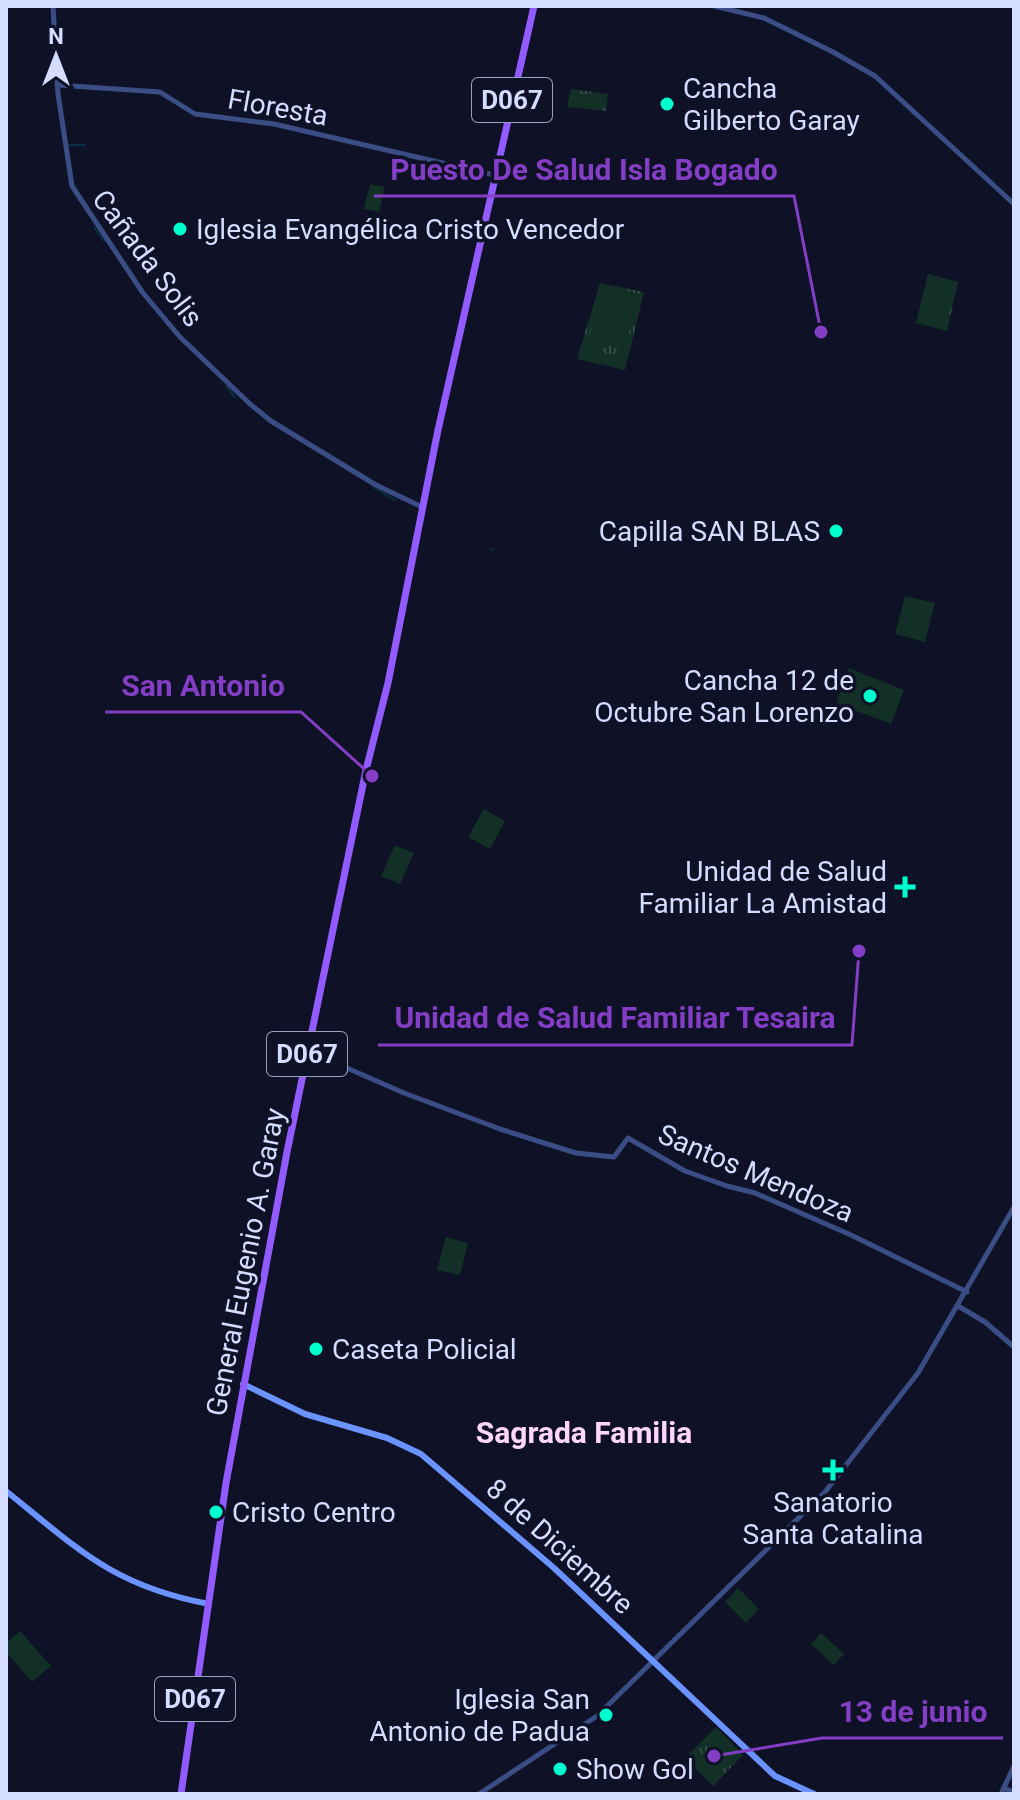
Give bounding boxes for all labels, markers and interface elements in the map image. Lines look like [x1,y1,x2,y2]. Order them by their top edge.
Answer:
north arrow [16,16,96,96]
text: N [48,24,64,49]
place label: Cancha Gilberto Garay [683,72,860,137]
road number: D067 [472,78,552,122]
street label: Floresta [225,82,331,133]
marker: Cancha Gilberto Garay [658,95,676,113]
callout: Puesto De Salud Isla Bogado [374,142,794,196]
text: Puesto De Salud Isla Bogado [390,152,778,187]
street label: Cañada Solis [85,183,210,333]
place label: Iglesia Evangélica Cristo Vencedor [196,213,625,246]
marker: Iglesia Evangélica Cristo Vencedor [171,220,189,238]
place label: Capilla SAN BLAS [599,515,820,548]
marker: Capilla SAN BLAS [827,522,845,540]
callout: San Antonio [105,658,301,712]
place label: Cancha 12 de Octubre San Lorenzo [594,664,854,729]
text: San Antonio [121,668,285,703]
marker: Cancha 12 de Octubre San Lorenzo [861,687,879,705]
place label: Unidad de Salud Familiar La Amistad [639,855,887,920]
marker: Unidad de Salud Familiar La Amistad [894,876,916,898]
callout: Unidad de Salud Familiar Tesaira [378,991,852,1045]
text: Unidad de Salud Familiar Tesaira [395,1000,835,1035]
road number: D067 [267,1032,347,1076]
street label: General Eugenio A. Garay [199,1105,292,1419]
street label: Santos Mendoza [653,1117,858,1229]
place label: Caseta Policial [332,1333,517,1366]
marker: Caseta Policial [307,1340,325,1358]
district label: Sagrada Familia [476,1415,692,1450]
marker: Sanatorio Santa Catalina [822,1459,844,1481]
street label: 8 de Diciembre [479,1472,640,1621]
place label: Sanatorio Santa Catalina [743,1486,923,1551]
place label: Cristo Centro [232,1496,396,1529]
marker: Cristo Centro [207,1503,225,1521]
road number: D067 [155,1677,235,1721]
place label: Iglesia San Antonio de Padua [369,1683,590,1748]
callout: 13 de junio [822,1684,1003,1738]
text: 13 de junio [839,1694,987,1729]
marker: Iglesia San Antonio de Padua [597,1706,615,1724]
place label: Show Gol [576,1753,694,1786]
marker: Show Gol [551,1760,569,1778]

